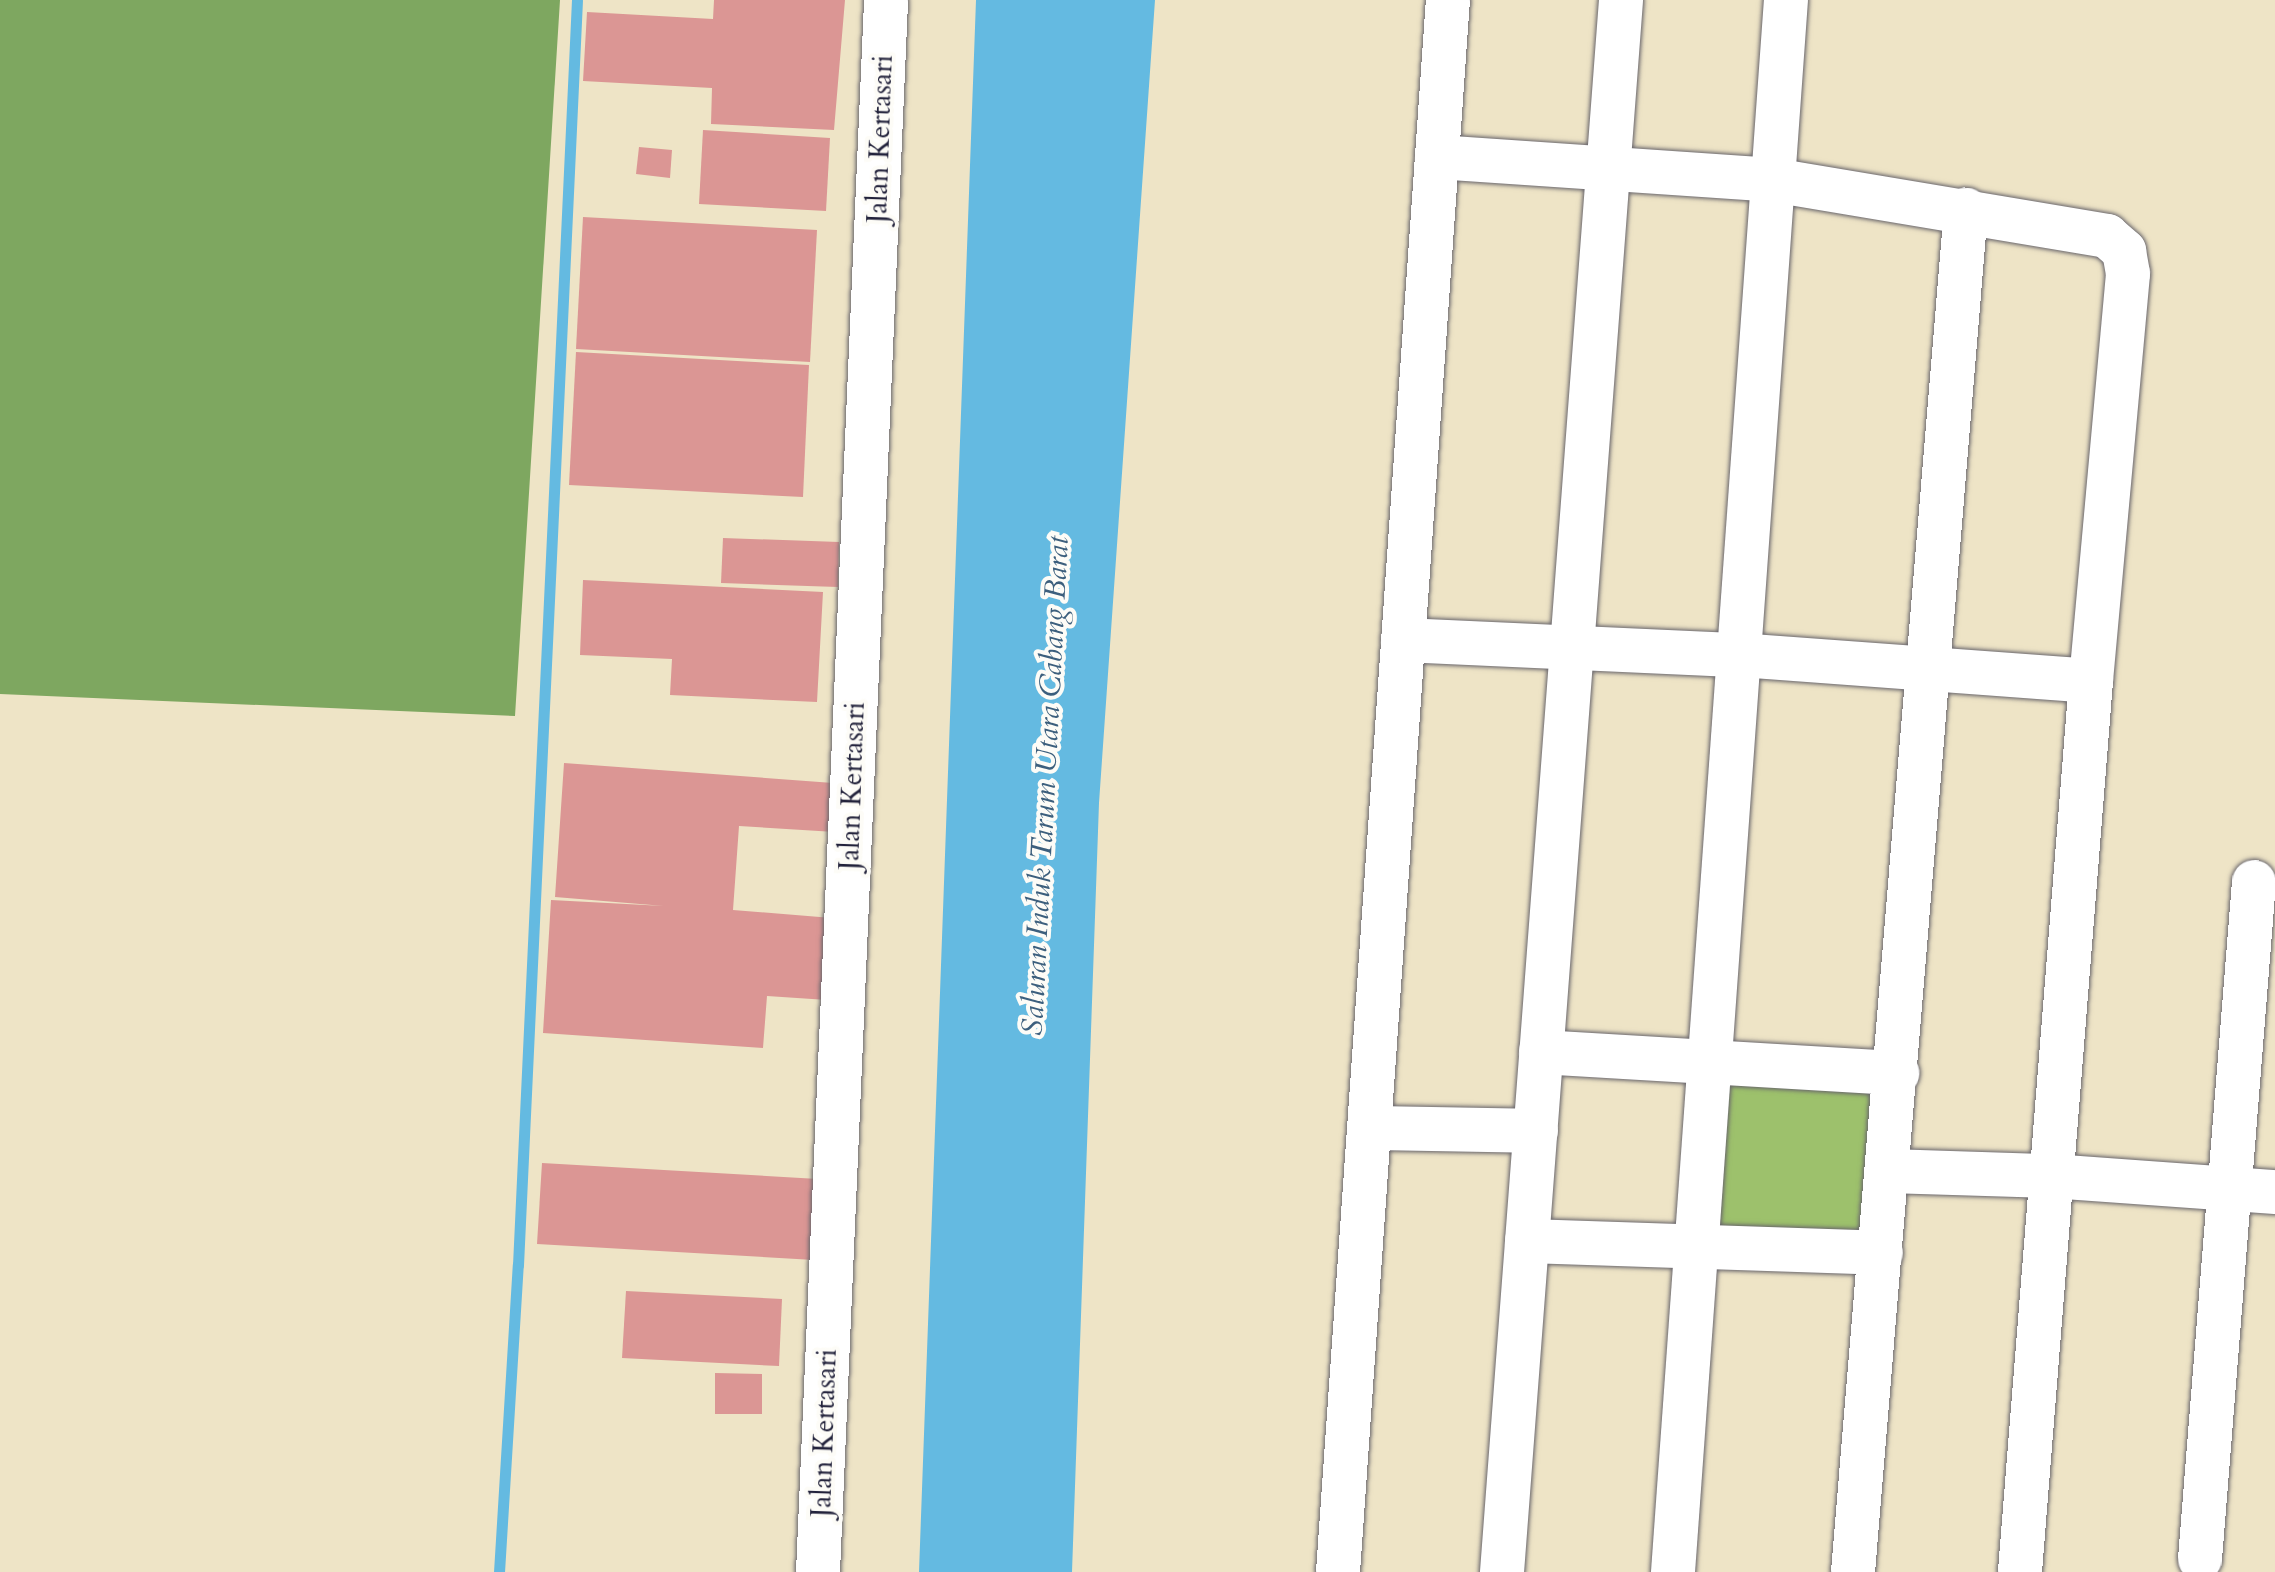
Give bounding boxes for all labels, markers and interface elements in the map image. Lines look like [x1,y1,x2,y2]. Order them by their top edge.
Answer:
street label: Jalan Kertasari [860,54,900,224]
water label: Saluran Induk Tarum Utara Cabang Barat [1015,535,1077,1037]
street label: Jalan Kertasari [832,701,872,871]
street label: Jalan Kertasari [804,1348,844,1518]

